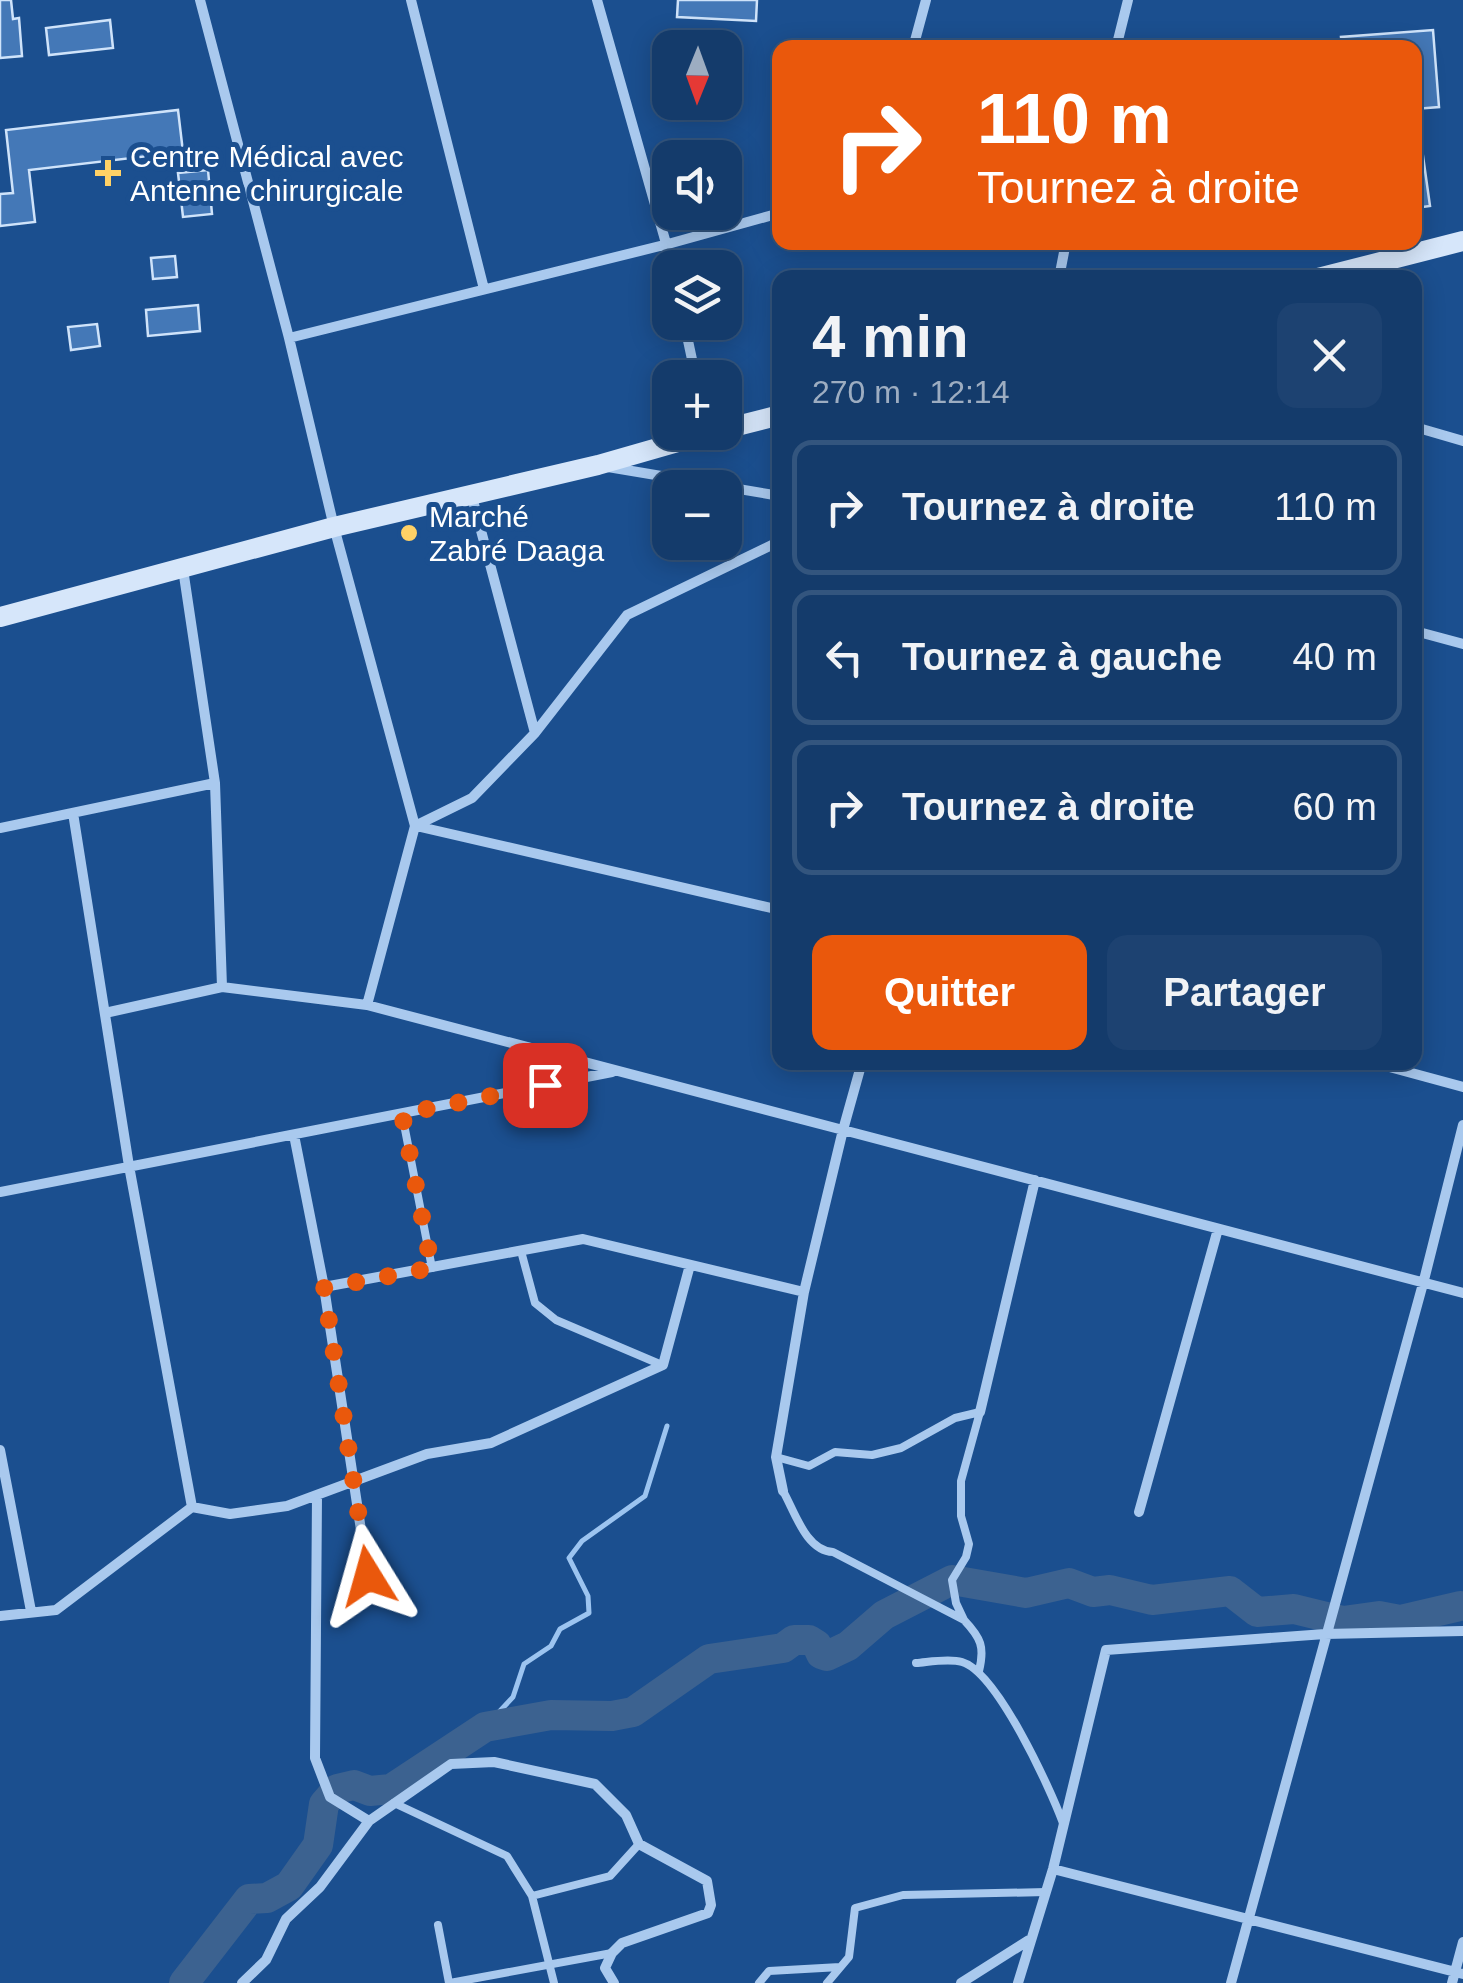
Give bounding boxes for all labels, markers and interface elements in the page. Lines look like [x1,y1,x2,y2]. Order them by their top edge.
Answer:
north arrow [652,30,742,120]
map controls [652,30,742,560]
icon: right [812,80,942,210]
text: 110 m [977,80,1172,158]
place label: Centre Médical avec Antenne chirurgicale [130,140,404,207]
button: sound [652,140,742,230]
marker: Centre Médical avec Antenne chirurgicale [95,160,121,186]
text: Tournez à droite [977,162,1300,213]
button: layers [652,250,742,340]
text: 4 min [812,303,969,370]
button: close [1277,303,1382,408]
button: + [652,360,742,450]
text: 270 m · 12:14 [812,374,1009,410]
button: − [652,470,742,560]
icon: right [817,480,872,535]
text: Tournez à droite [902,486,1195,528]
text: 110 m [1274,486,1377,528]
place label: Marché Zabré Daaga [429,500,604,567]
marker: Marché Zabré Daaga [398,522,420,544]
icon: left [817,630,872,685]
text: Tournez à gauche [902,636,1222,678]
text: 40 m [1293,636,1377,678]
icon: right [817,780,872,835]
text: Tournez à droite [902,786,1195,828]
text: 60 m [1293,786,1377,828]
button: Quitter [812,935,1087,1050]
button: Partager [1107,935,1382,1050]
pin [503,1043,588,1128]
icon: arrive [518,1058,573,1113]
position arrow [316,1524,420,1628]

